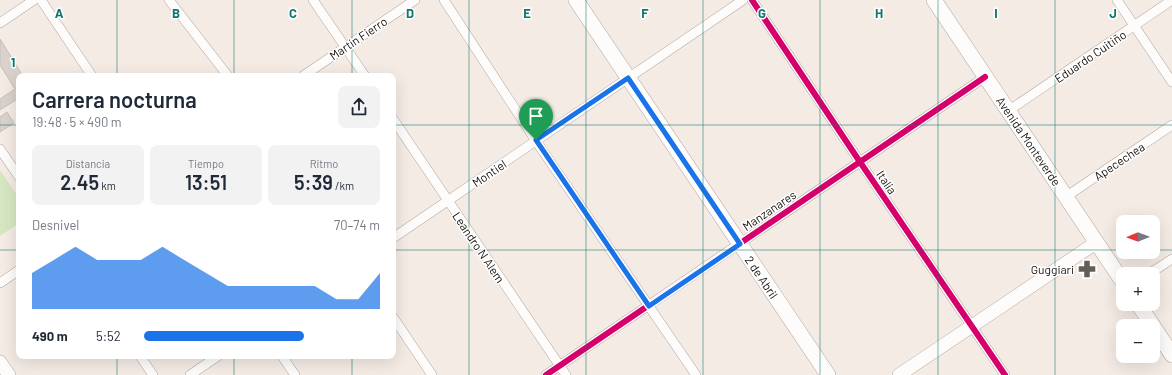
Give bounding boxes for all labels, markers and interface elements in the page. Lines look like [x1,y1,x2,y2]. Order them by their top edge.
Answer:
text: A [55,5,64,21]
text: B [172,5,180,21]
text: C [289,5,297,21]
text: D [406,5,414,21]
text: E [523,5,531,21]
text: F [641,5,649,21]
text: G [758,5,766,21]
text: H [875,5,883,21]
text: I [994,5,998,21]
text: J [1109,5,1117,21]
street label: Martín Fierro [327,14,389,62]
street label: Eduardo Cuitiño [1052,27,1128,85]
text: 1 [11,54,15,70]
text: Carrera nocturna [32,86,197,112]
button: share [338,86,380,128]
street label: Avenida Monteverde [994,94,1064,188]
pin [519,99,553,140]
icon: arrive [525,105,547,127]
text: 19:48 · 5 × 490 m [32,114,122,130]
street label: Apecechea [1091,139,1147,183]
text: Distancia [66,157,110,170]
text: Tiempo [188,157,224,170]
text: Ritmo [310,157,338,170]
street label: Montiel [469,157,509,189]
street label: Italia [874,167,900,197]
text: 2.45 [60,170,99,194]
text: 13:51 [185,170,227,194]
text: 5:39 [294,170,333,194]
text: km [99,179,116,192]
text: /km [333,179,354,192]
street label: Manzanares [740,187,799,233]
street label: Leandro N Alem [450,209,508,285]
north arrow [1116,215,1160,259]
map controls [1116,215,1160,363]
text: Desnivel [32,217,79,233]
text: 70–74 m [334,217,380,233]
street label: 2 de Abril [743,253,781,301]
pharmacy icon: Guggiari [1077,259,1097,279]
place label: Guggiari [1031,262,1074,276]
button: + [1116,267,1160,311]
button: − [1116,319,1160,363]
text: 490 m [32,328,68,344]
text: 5:52 [96,328,121,344]

